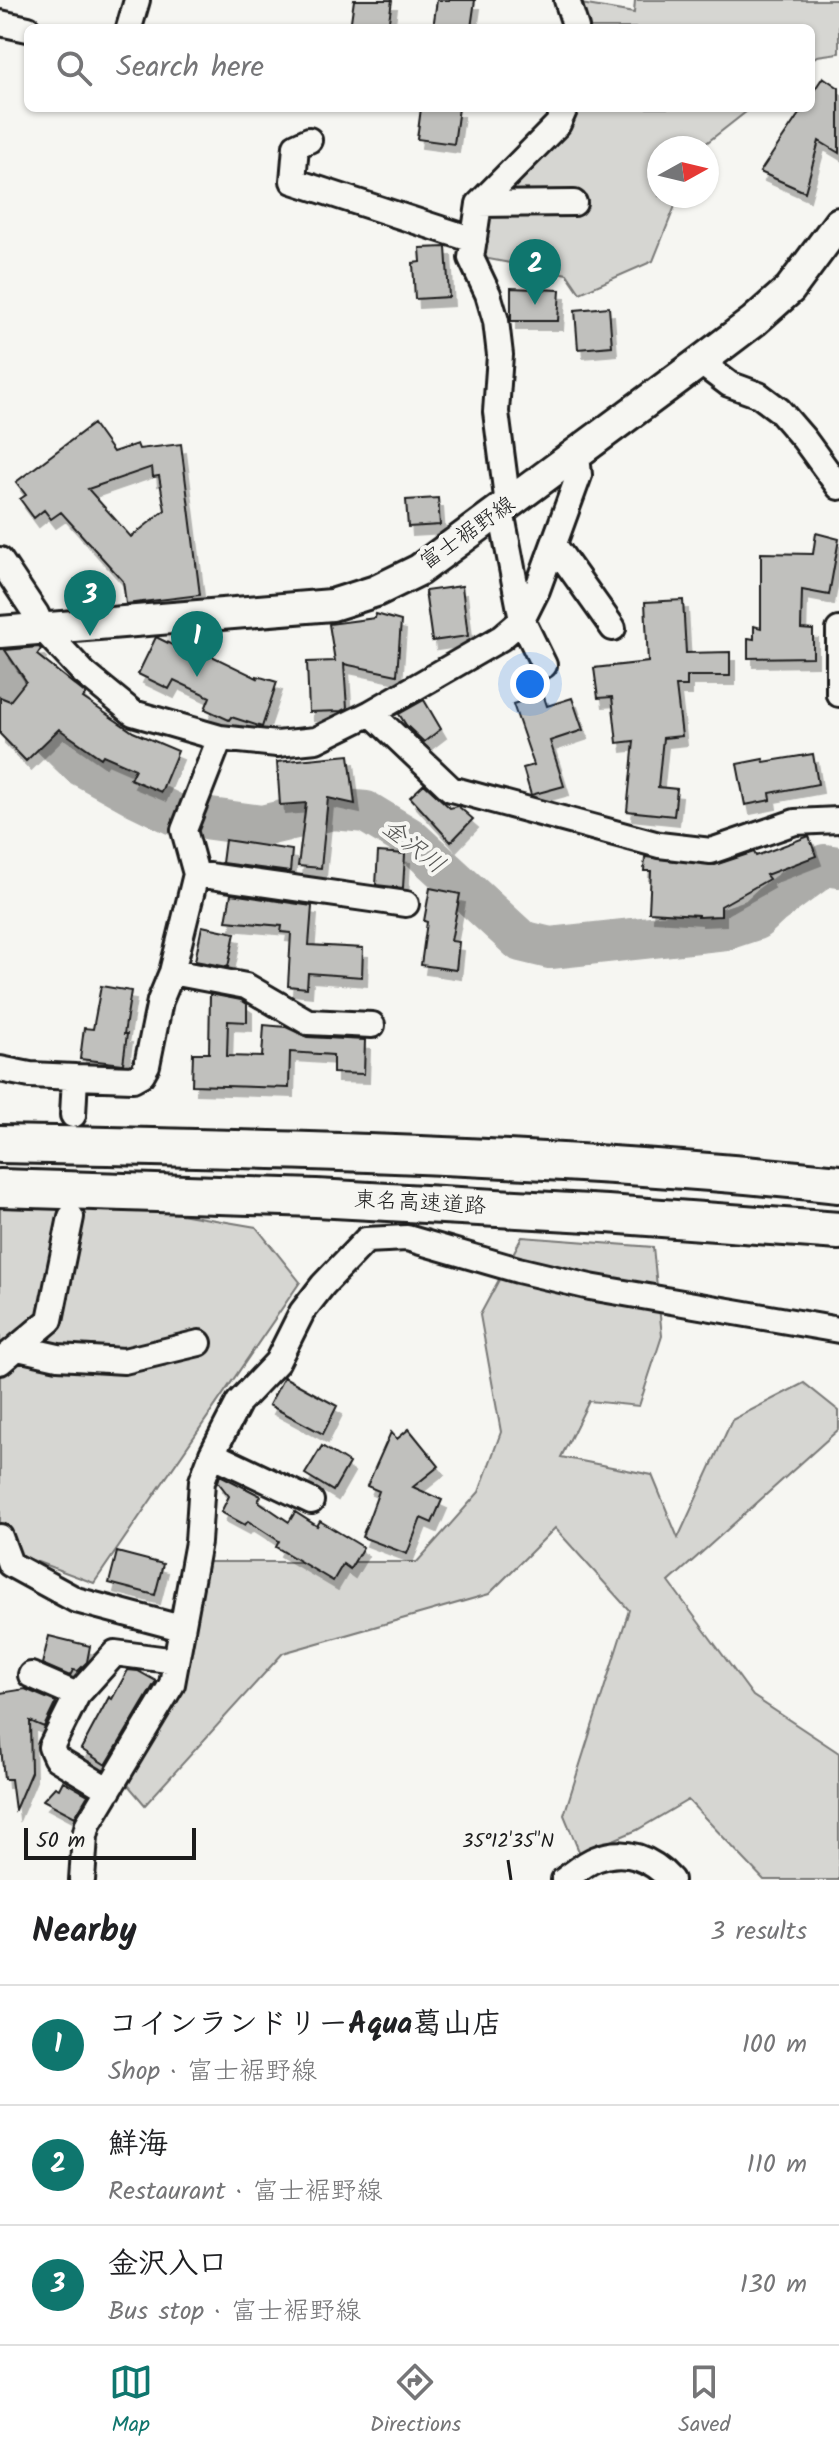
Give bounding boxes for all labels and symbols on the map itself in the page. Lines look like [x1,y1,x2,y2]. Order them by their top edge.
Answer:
north arrow [647,136,719,208]
pin: 2 [509,239,561,305]
street label: 富士裾野線 [413,488,523,580]
pin: 3 [64,570,116,636]
pin: 1 [171,611,223,677]
your location [510,664,550,704]
water label: 金沢川 [373,809,453,885]
street label: 東名高速道路 [353,1183,487,1225]
scale bar [24,1824,196,1860]
text: 35°12'35"N [462,1826,554,1858]

